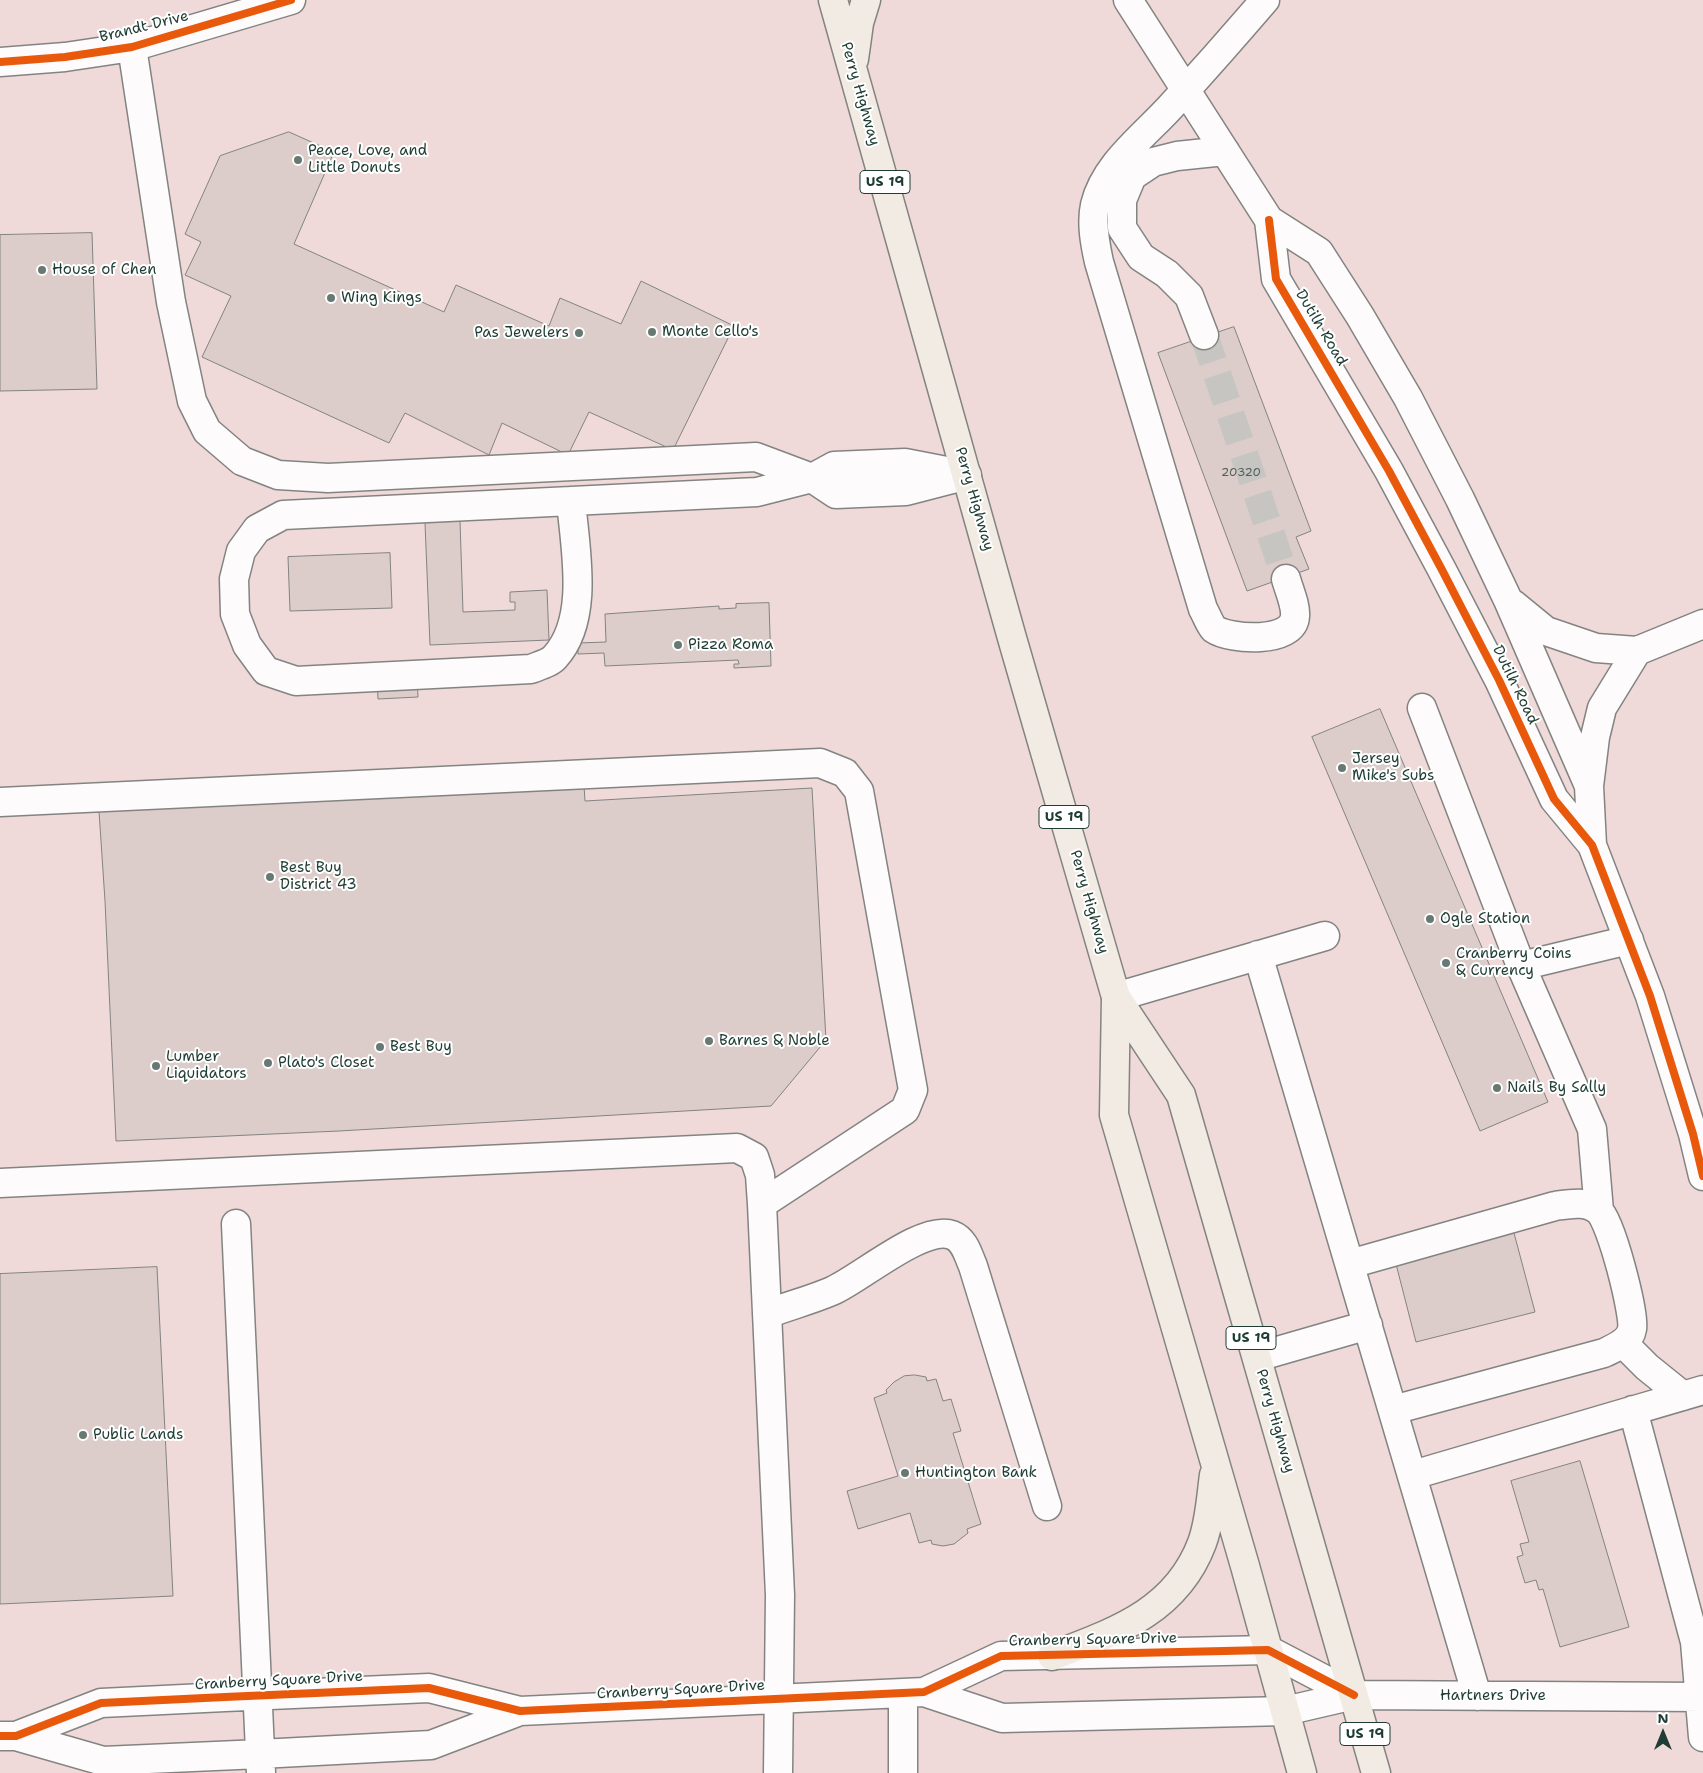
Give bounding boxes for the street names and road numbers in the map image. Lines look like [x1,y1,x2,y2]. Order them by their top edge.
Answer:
street label: Brandt Drive [98,7,190,47]
street label: Perry Highway [837,40,883,148]
road number: US 19 [860,170,910,193]
street label: Dutilh Road [1291,287,1351,369]
street label: Perry Highway [951,445,997,553]
street label: Dutilh Road [1488,643,1542,727]
road number: US 19 [1039,806,1089,829]
street label: Perry Highway [1066,848,1112,956]
road number: US 19 [1226,1326,1276,1350]
street label: Perry Highway [1252,1367,1298,1475]
street label: Cranberry Square Drive [1009,1630,1177,1650]
street label: Cranberry Square Drive [194,1668,364,1694]
street label: Cranberry Square Drive [596,1677,766,1703]
street label: Hartners Drive [1440,1687,1546,1705]
road number: US 19 [1340,1722,1390,1746]

